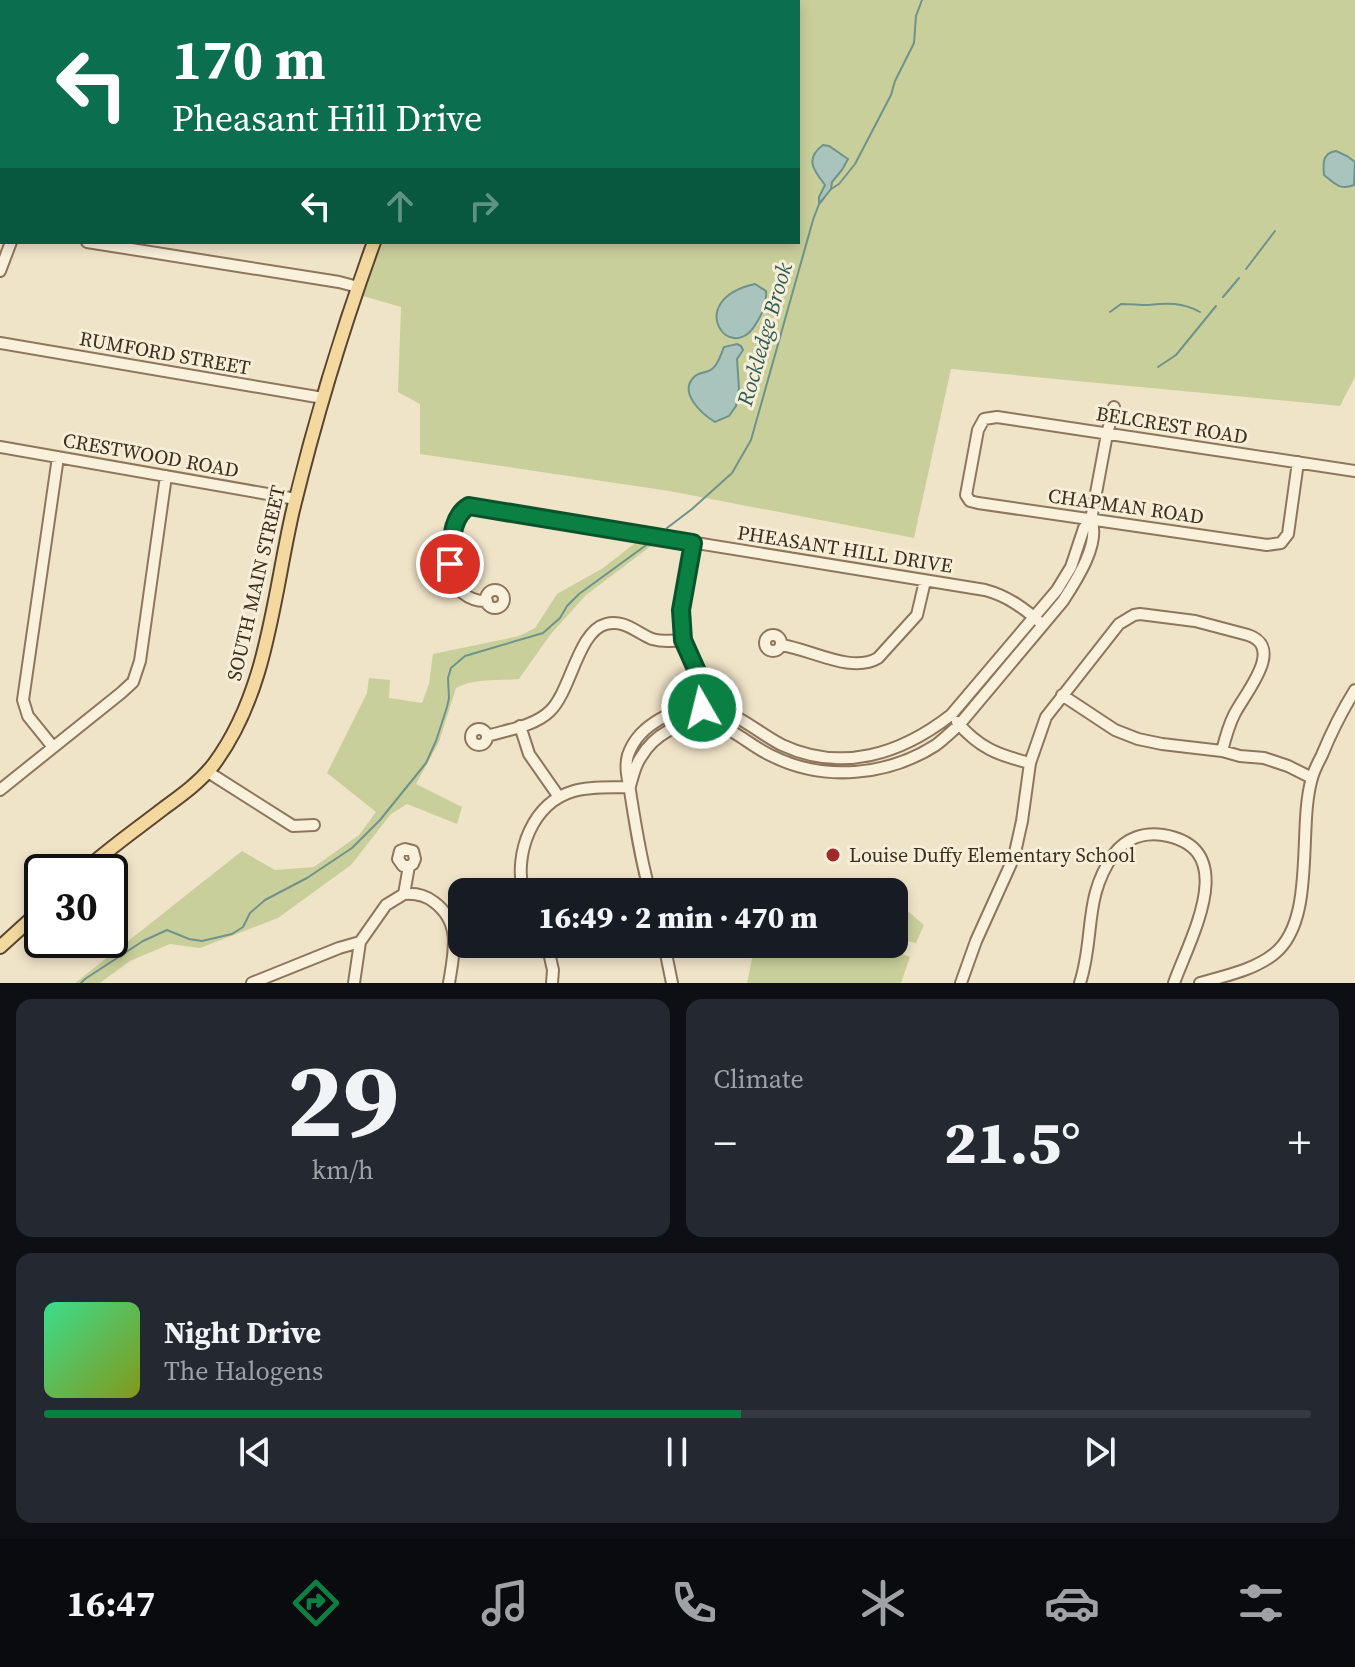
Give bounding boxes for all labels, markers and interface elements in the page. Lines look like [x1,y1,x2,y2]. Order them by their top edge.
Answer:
text: 170 m [172,21,326,98]
icon: left [40,32,144,136]
text: Pheasant Hill Drive [172,94,482,143]
icon: left [294,184,338,228]
icon: ahead [378,184,422,228]
icon: right [462,184,506,228]
water label: Rockledge Brook [729,258,799,410]
street label: RUMFORD STREET [77,324,253,382]
street label: BELCREST ROAD [1094,399,1250,451]
street label: CRESTWOOD ROAD [61,426,241,484]
street label: CHAPMAN ROAD [1046,481,1206,531]
street label: SOUTH MAIN STREET [220,482,292,684]
street label: PHEASANT HILL DRIVE [735,518,955,580]
pin [416,530,484,598]
icon: arrive [428,542,472,586]
position arrow [660,666,744,750]
place label: Louise Duffy Elementary School [849,841,1135,869]
marker: Louise Duffy Elementary School [824,846,842,864]
speed limit sign: 30 [24,854,128,958]
text: 16:49 · 2 min · 470 m [538,897,818,938]
text: 29 [286,1028,399,1171]
text: Climate [714,1061,804,1097]
text: 21.5° [944,1101,1081,1183]
text: − [714,1112,737,1173]
text: + [1288,1112,1311,1173]
text: km/h [312,1152,374,1188]
text: Night Drive [164,1312,321,1353]
text: The Halogens [164,1353,323,1389]
icon: previous [233,1430,277,1474]
icon: pause [655,1430,699,1474]
icon: next [1078,1430,1122,1474]
icon: directions [288,1575,344,1631]
icon: music [477,1575,533,1631]
icon: phone [666,1575,722,1631]
icon: climate [855,1575,911,1631]
icon: car [1044,1575,1100,1631]
icon: filters [1233,1575,1289,1631]
text: 16:47 [66,1579,155,1628]

